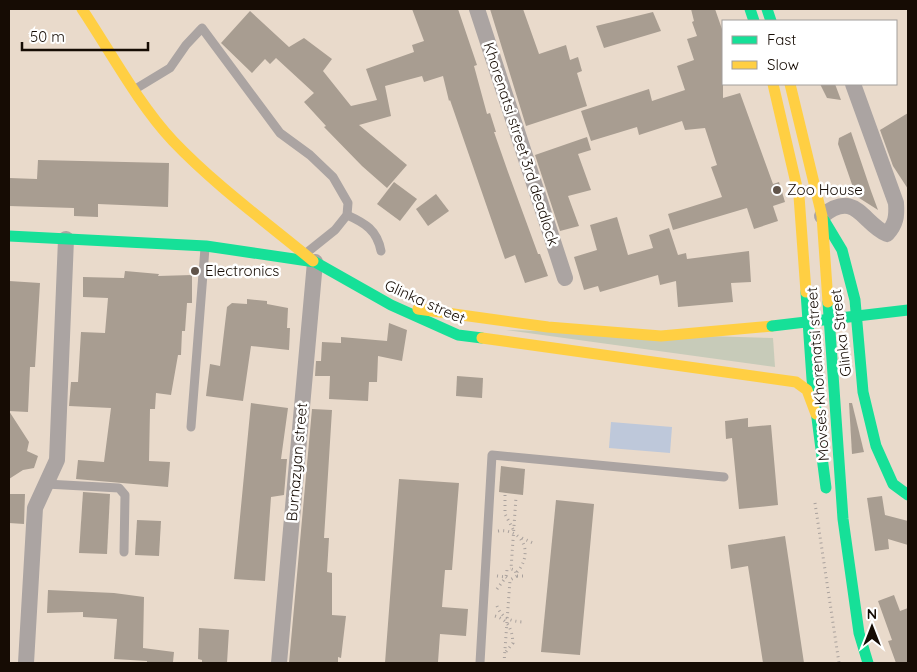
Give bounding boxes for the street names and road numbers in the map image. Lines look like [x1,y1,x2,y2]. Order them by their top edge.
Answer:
street label: Khorenatsi street 3rd deadlock [479,39,563,248]
street label: Glinka street [382,275,469,328]
street label: Movses Khorenatsi street [802,286,833,462]
street label: Glinka Street [826,288,855,378]
street label: Burnazyan street [282,402,311,522]

